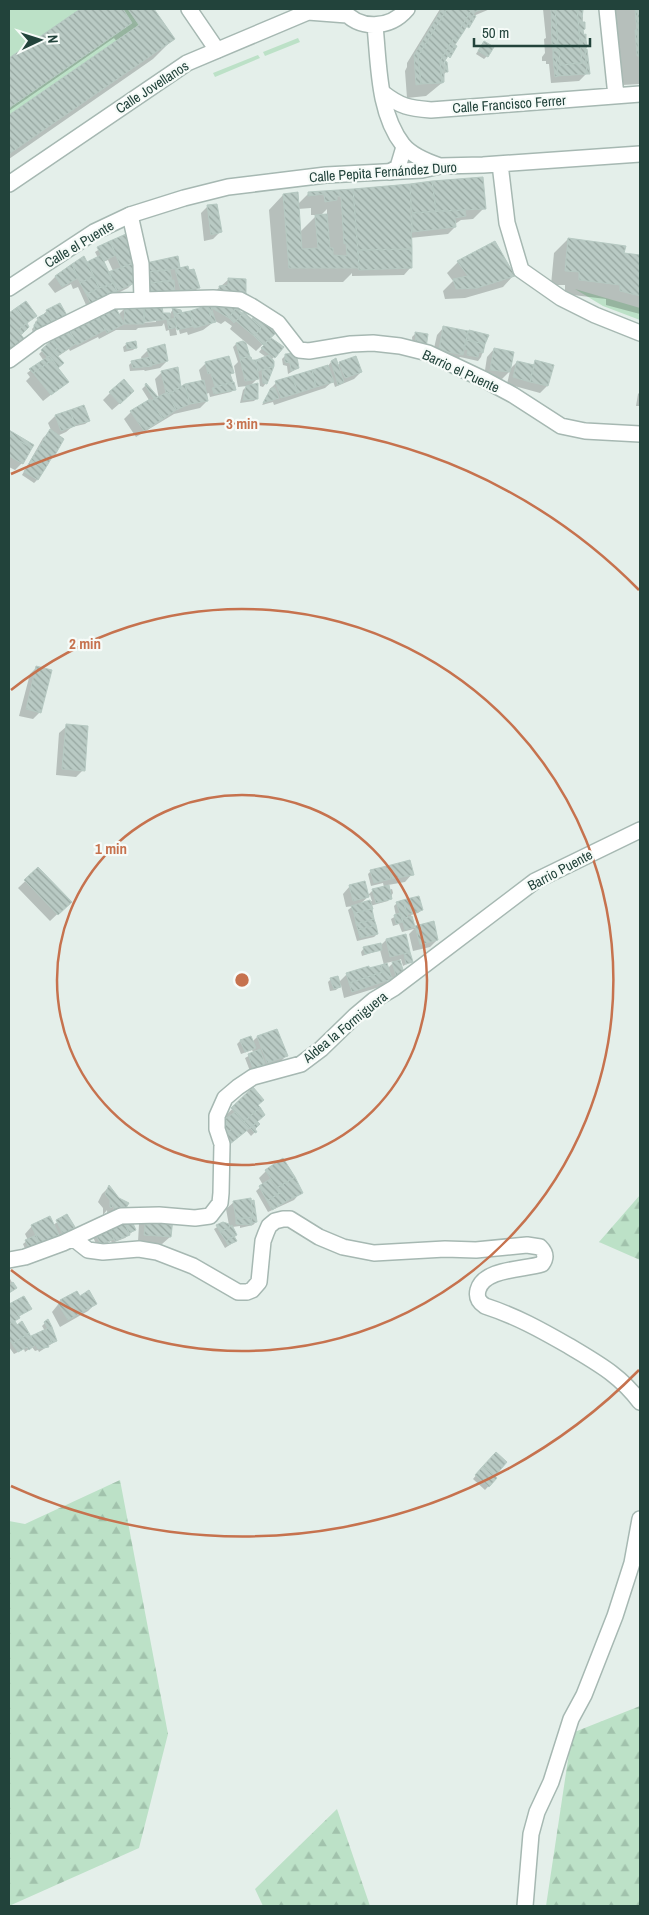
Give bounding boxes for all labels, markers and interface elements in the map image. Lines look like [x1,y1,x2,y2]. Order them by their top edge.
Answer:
north arrow [15,15,65,65]
scale bar [474,15,590,47]
text: 50 m [482,22,509,43]
text: N [44,34,62,44]
street label: Calle Jovellanos [112,57,192,117]
street label: Calle Francisco Ferrer [452,91,566,117]
street label: Calle Pepita Fernández Duro [308,158,458,186]
street label: Calle el Puente [41,216,117,272]
street label: Barrio el Puente [420,345,502,397]
text: 3 min [226,413,258,434]
text: 2 min [69,633,101,654]
text: 1 min [95,838,127,859]
street label: Barrio Puente [524,845,596,895]
centre of rings [233,971,251,989]
street label: Aldea la Formiguera [298,987,391,1067]

